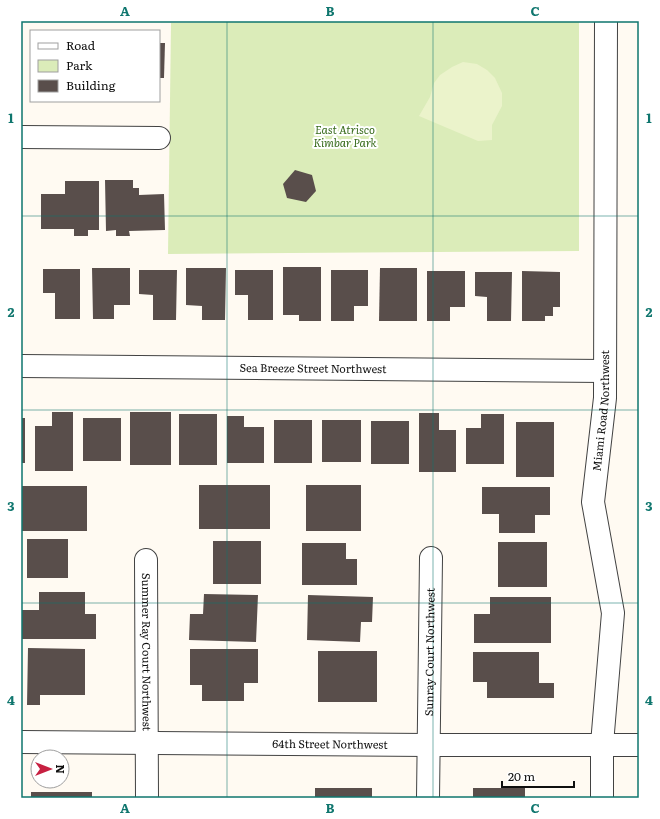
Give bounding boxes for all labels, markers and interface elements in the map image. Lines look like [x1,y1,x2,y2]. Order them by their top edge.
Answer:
text: A [120,1,130,20]
text: B [326,1,335,20]
text: C [530,1,540,20]
legend [30,30,160,102]
text: Road [66,36,96,54]
text: Park [66,56,93,74]
text: Building [66,76,116,94]
text: 1 [8,108,14,127]
text: 1 [646,108,652,127]
park label: East Atrisco Kimbar Park [313,121,377,150]
text: 2 [8,302,15,321]
text: 2 [646,302,653,321]
street label: Miami Road Northwest [588,350,612,472]
street label: Sea Breeze Street Northwest [240,359,387,376]
text: 3 [7,496,15,515]
text: 3 [645,496,653,515]
street label: Summer Ray Court Northwest [139,573,156,732]
street label: Sunray Court Northwest [420,587,438,716]
text: 4 [7,690,15,709]
text: 4 [645,690,653,709]
street label: 64th Street Northwest [272,735,388,752]
north arrow [30,749,70,789]
scale bar [502,763,574,789]
text: N [53,764,69,774]
text: 20 m [508,767,535,785]
text: A [120,798,130,817]
text: B [326,798,335,817]
text: C [530,798,540,817]

